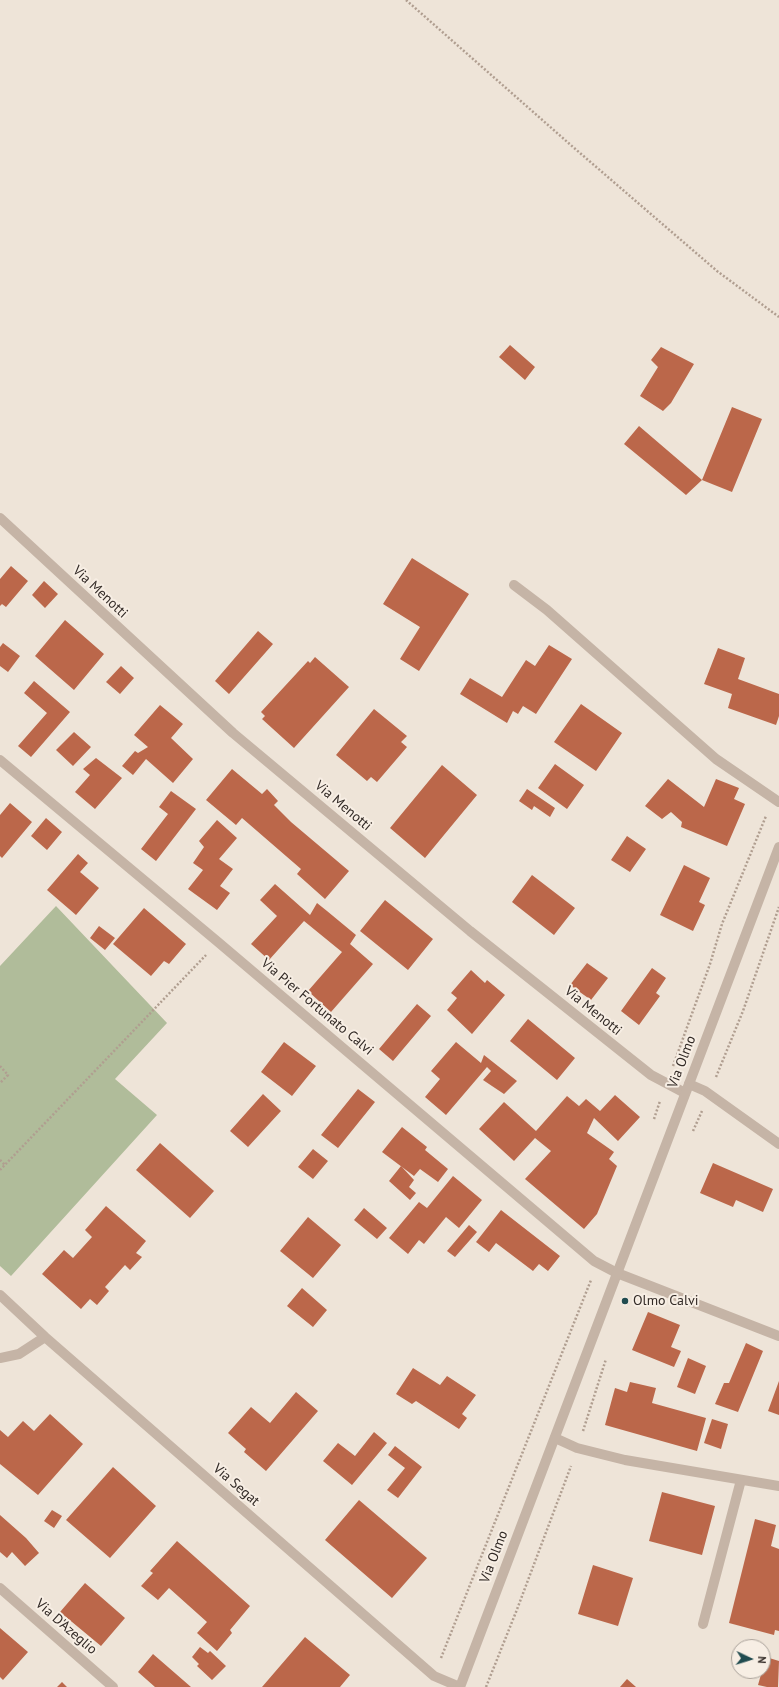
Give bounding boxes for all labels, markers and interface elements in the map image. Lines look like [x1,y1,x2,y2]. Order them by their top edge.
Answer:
street label: Via Menotti [69,562,131,622]
street label: Via Menotti [311,777,375,835]
street label: Via Pier Fortunato Calvi [257,955,377,1059]
street label: Via Menotti [561,983,625,1039]
street label: Via Olmo [664,1033,700,1091]
place label: Olmo Calvi [633,1293,699,1309]
marker: Olmo Calvi [620,1296,630,1306]
street label: Via Segat [209,1460,263,1510]
street label: Via Olmo [476,1528,512,1586]
street label: Via D'Azeglio [32,1596,100,1658]
north arrow [731,1639,771,1679]
text: N [755,1656,769,1664]

